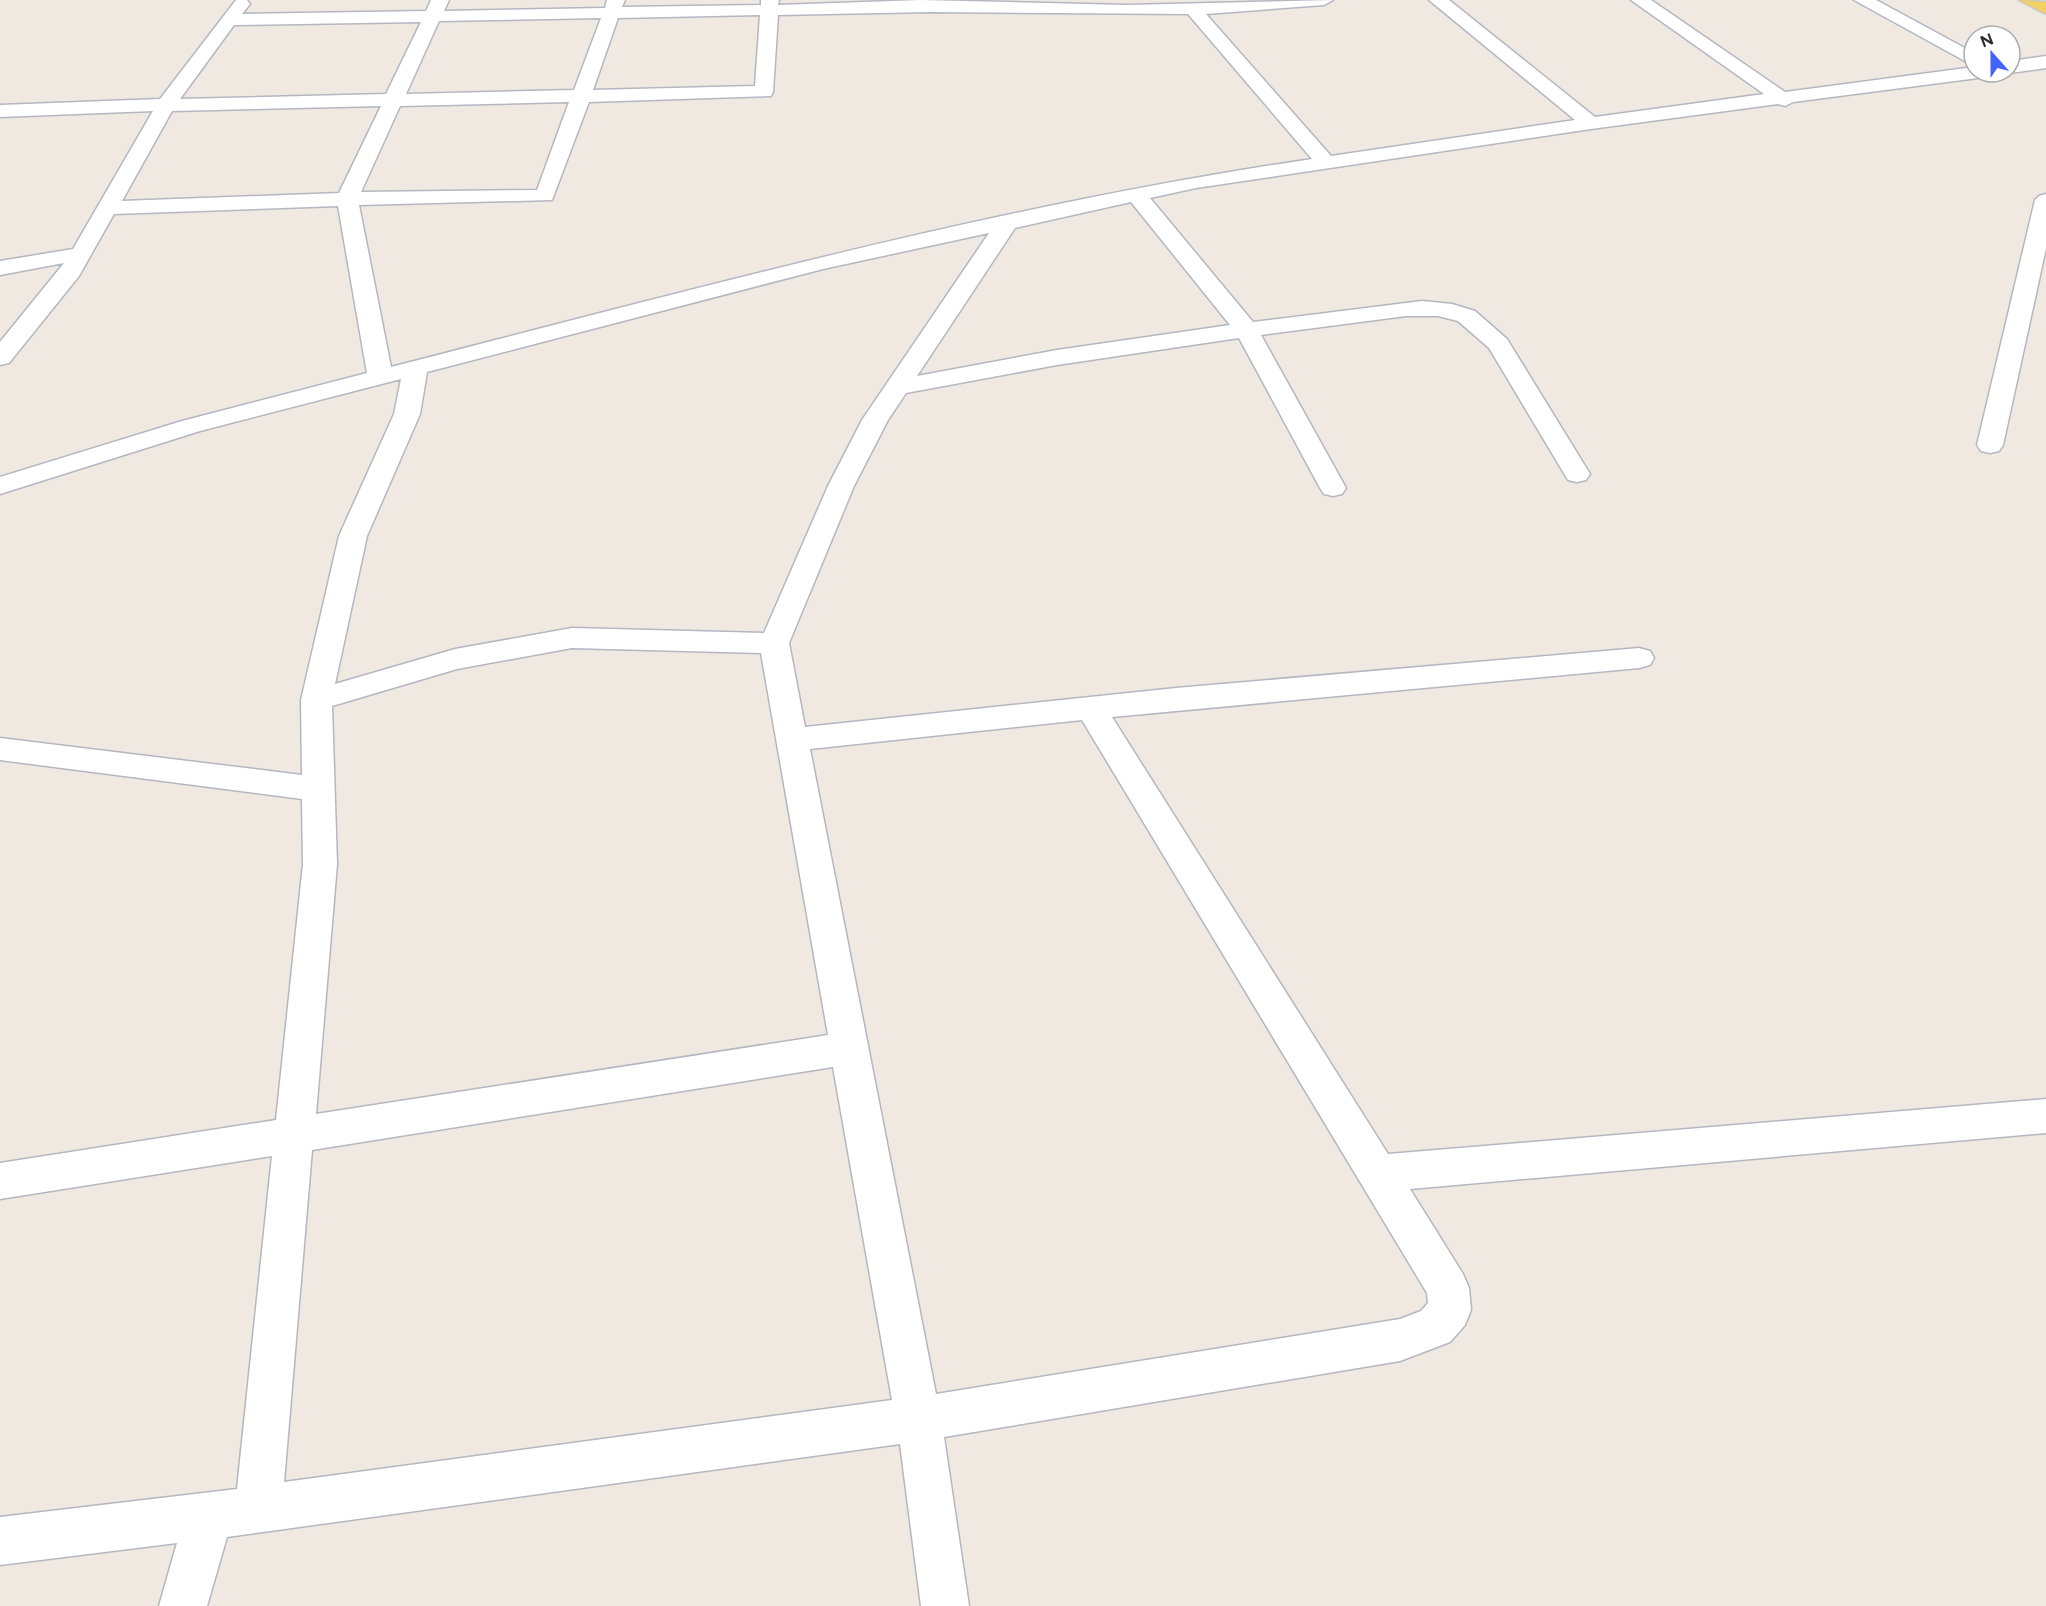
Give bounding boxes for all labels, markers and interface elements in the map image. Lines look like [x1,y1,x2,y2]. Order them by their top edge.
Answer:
north arrow [1962,24,2022,84]
text: N [1978,29,1996,52]

